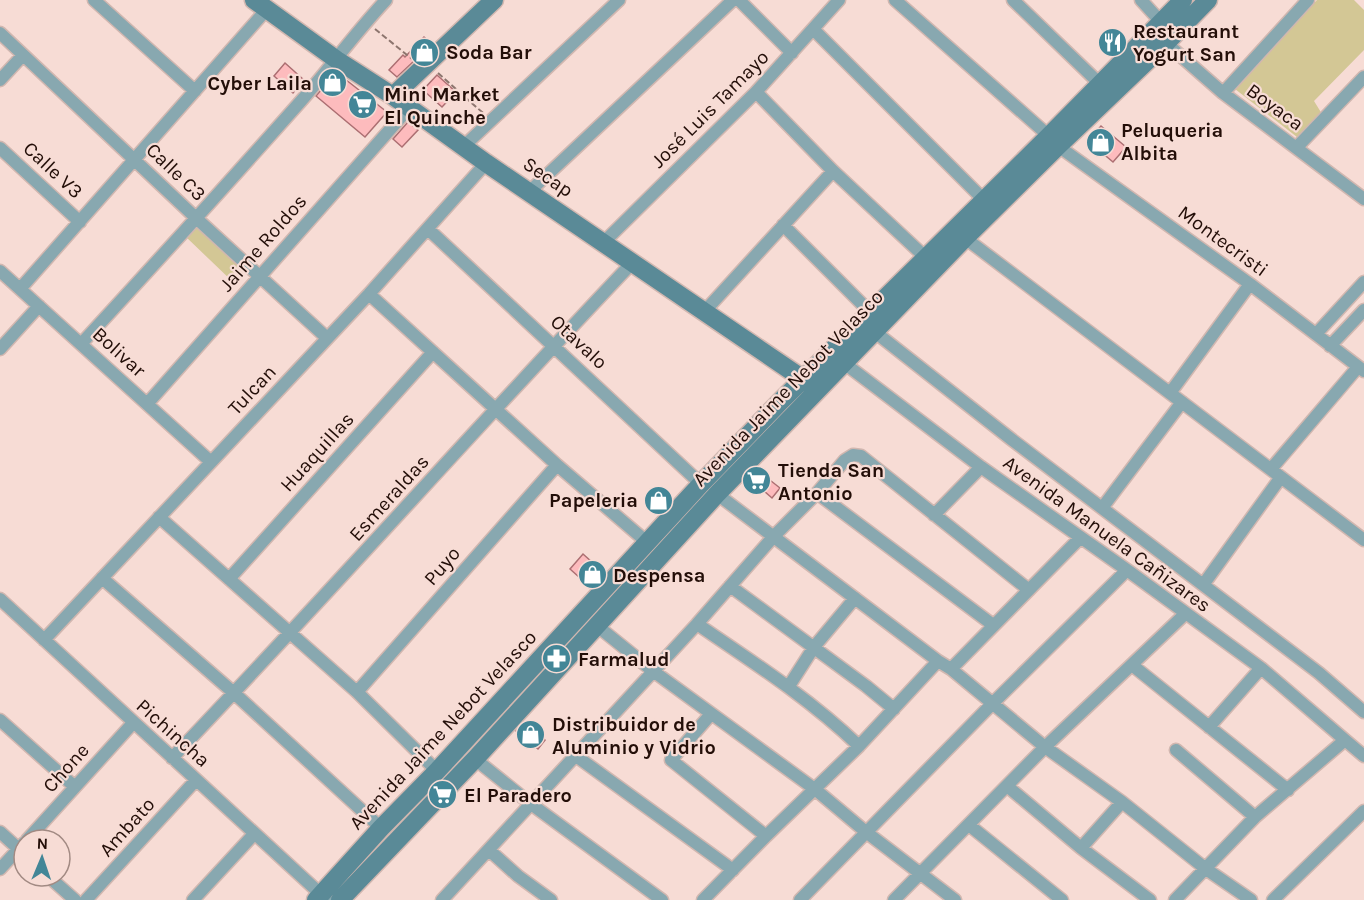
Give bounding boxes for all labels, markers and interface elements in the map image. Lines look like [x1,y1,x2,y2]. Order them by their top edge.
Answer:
place label: Restaurant Yogurt San [1133,20,1239,66]
restaurant icon: Restaurant Yogurt San [1096,26,1128,58]
shop icon: Soda Bar [409,36,441,68]
place label: Soda Bar [446,41,532,64]
street label: José Luis Tamayo [647,46,773,172]
shop icon: Cyber Laila [317,67,349,99]
place label: Cyber Laila [208,72,312,95]
street label: Boyaca [1242,79,1308,135]
place label: Mini Market El Quinche [384,83,500,129]
supermarket icon: Mini Market El Quinche [347,89,379,121]
place label: Peluqueria Albita [1121,119,1223,165]
shop icon: Peluqueria Albita [1084,126,1116,158]
street label: Calle V3 [19,137,87,203]
street label: Calle C3 [142,138,210,206]
street label: Secap [519,152,577,202]
street label: Jaime Roldos [215,190,311,296]
street label: Montecristi [1174,201,1272,281]
street label: Avenida Jaime Nebot Velasco [688,285,888,491]
street label: Otavalo [546,310,612,374]
street label: Bolivar [88,322,151,382]
street label: Tulcan [223,360,281,420]
street label: Huaquillas [275,408,359,496]
street label: Esmeraldas [344,450,434,546]
street label: Avenida Manuela Cañizares [999,451,1215,617]
place label: Tienda San Antonio [778,459,884,505]
supermarket icon: Tienda San Antonio [741,465,773,497]
shop icon: Papeleria [643,484,675,516]
place label: Papeleria [549,489,638,512]
street label: Puyo [419,542,465,590]
shop icon: Despensa [576,559,608,591]
place label: Despensa [613,564,705,587]
street label: Avenida Jaime Nebot Velasco [345,626,541,834]
pharmacy icon: Farmalud [541,643,573,675]
place label: Farmalud [578,648,670,671]
street label: Pichincha [132,694,214,772]
place label: Distribuidor de Aluminio y Vidrio [552,713,716,759]
shop icon: Distribuidor de Aluminio y Vidrio [515,719,547,751]
street label: Chone [38,739,94,797]
supermarket icon: El Paradero [427,779,459,811]
place label: El Paradero [464,784,572,807]
street label: Ambato [95,793,159,861]
north arrow [12,828,72,888]
text: N [36,834,49,853]

